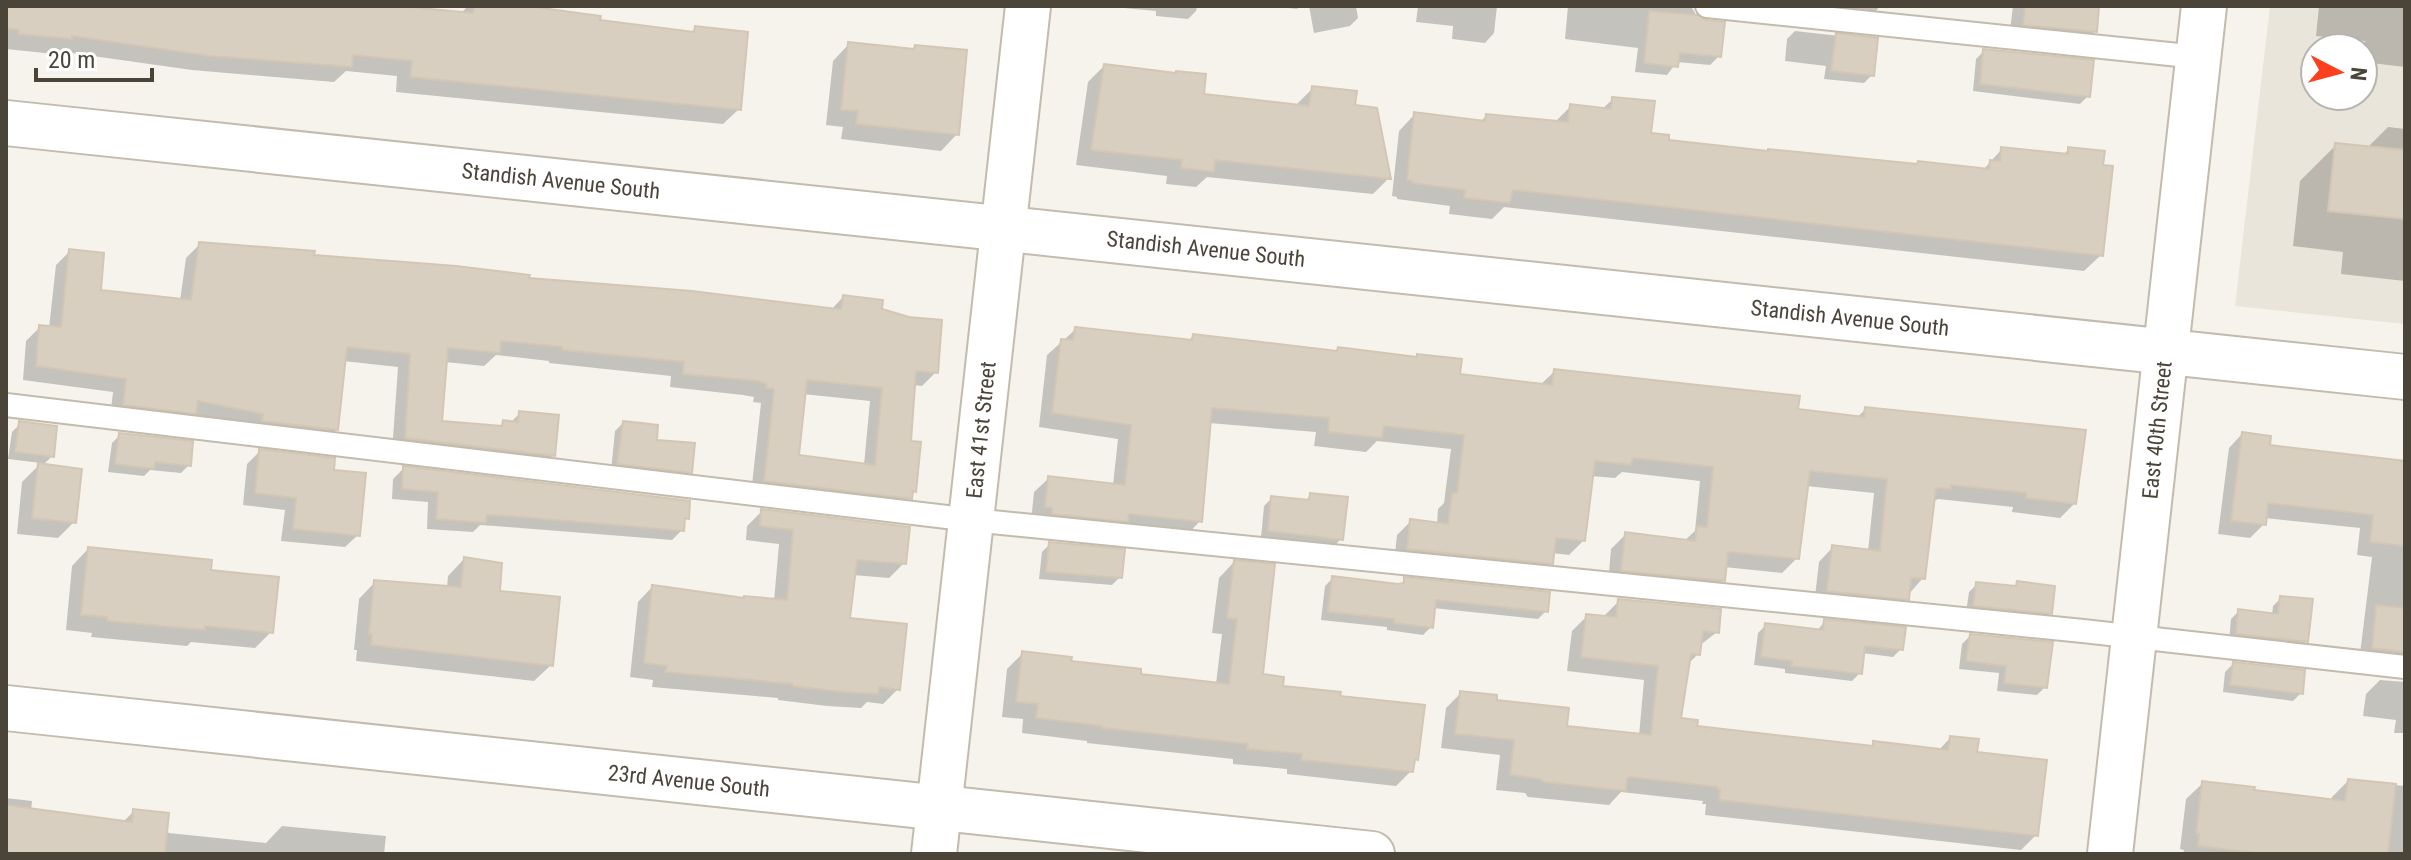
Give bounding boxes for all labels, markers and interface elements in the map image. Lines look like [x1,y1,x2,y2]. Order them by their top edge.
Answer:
scale bar [36,32,152,82]
north arrow [2299,32,2379,112]
text: 20 m [48,46,95,74]
text: N [2345,66,2372,82]
street label: Standish Avenue South [461,158,661,204]
street label: Standish Avenue South [1106,226,1306,272]
street label: Standish Avenue South [1750,295,1950,341]
street label: East 41st Street [961,360,1001,500]
street label: East 40th Street [2137,360,2177,500]
street label: 23rd Avenue South [607,760,771,802]

